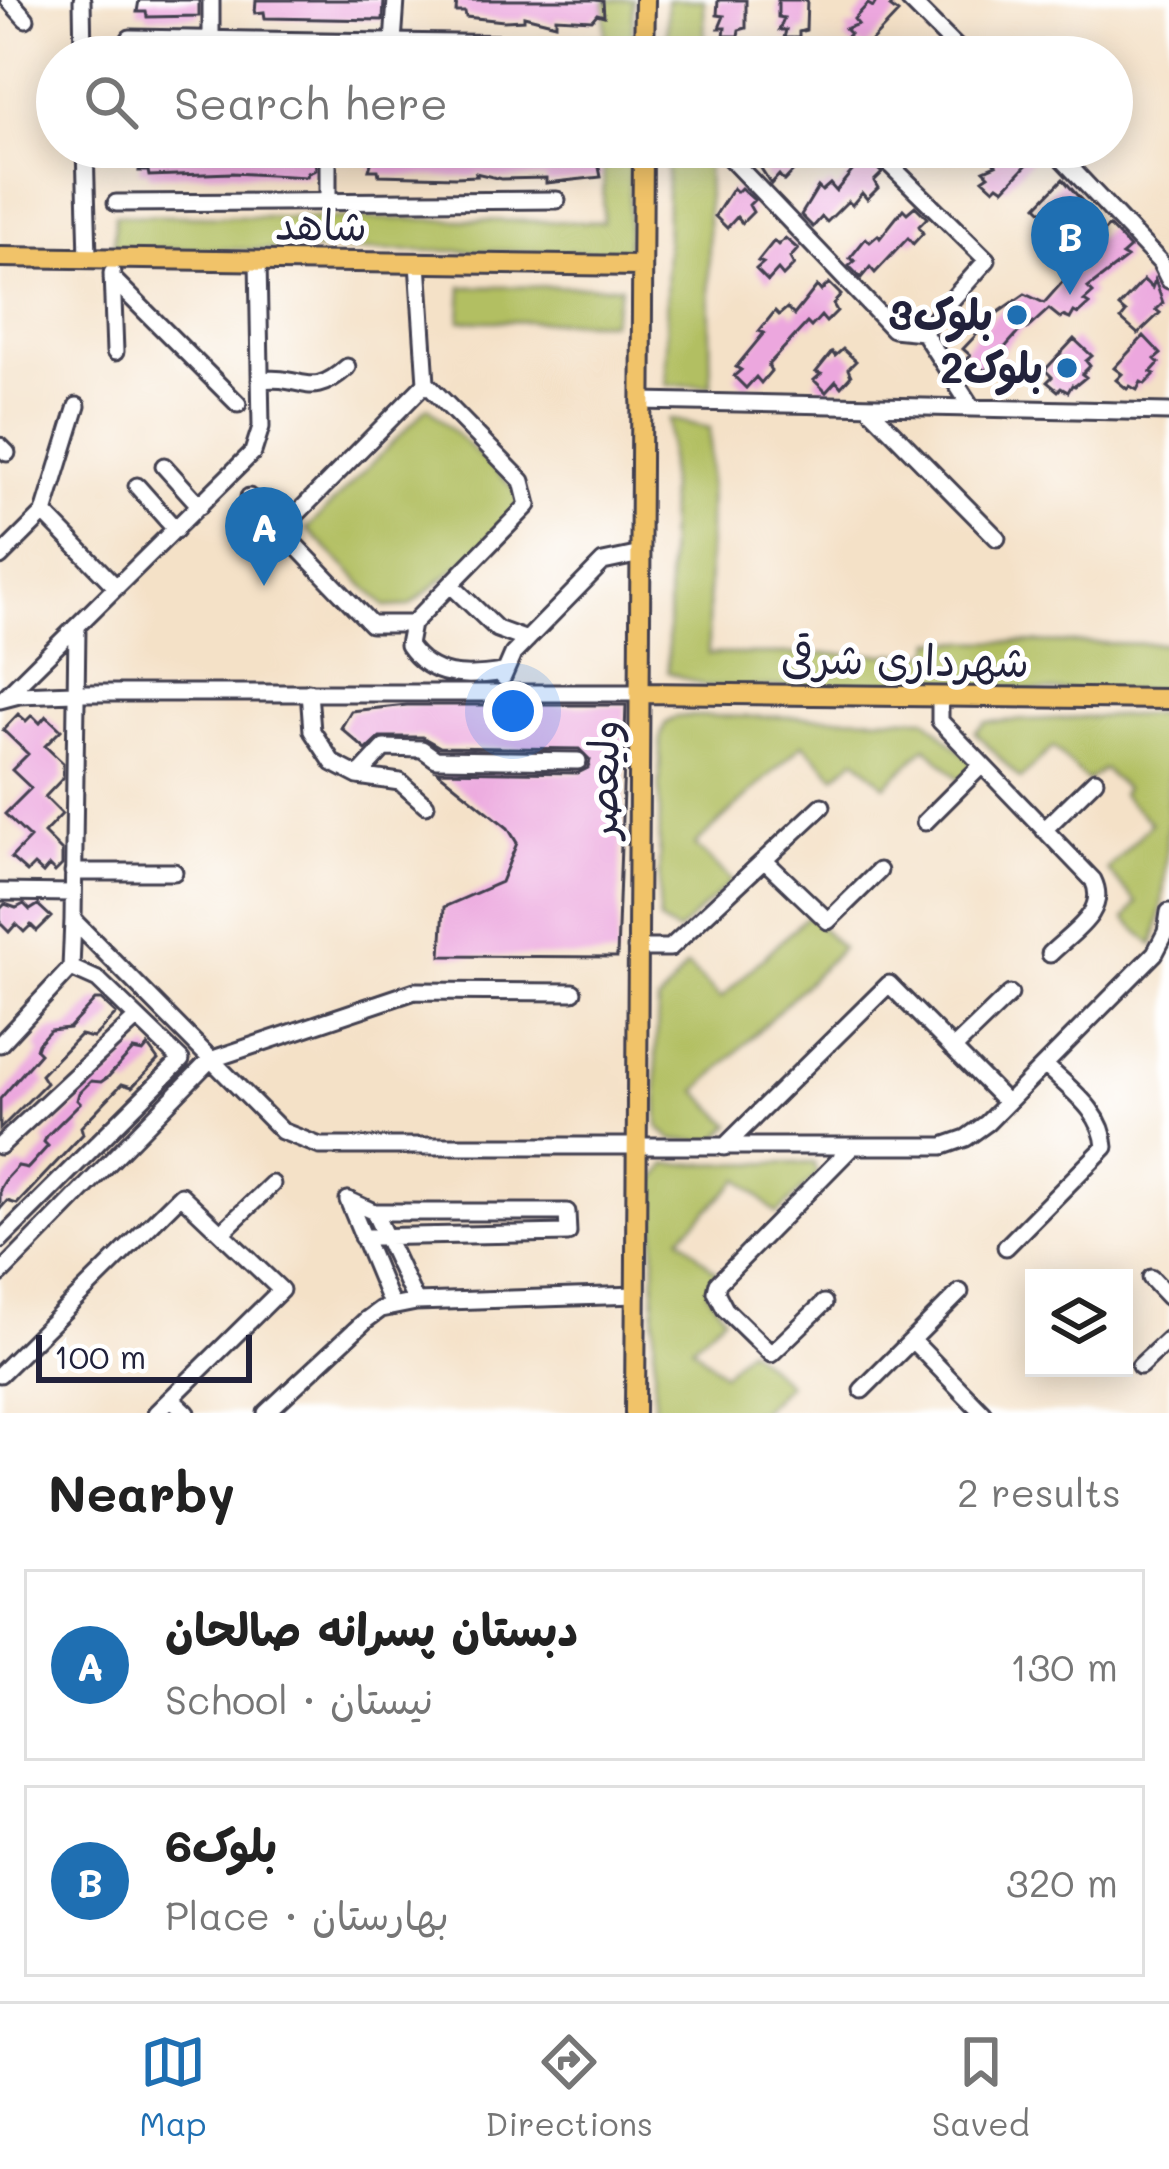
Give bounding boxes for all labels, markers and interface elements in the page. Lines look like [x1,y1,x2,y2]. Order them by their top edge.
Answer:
search box [36,36,1133,168]
icon: search [78,69,144,135]
text: Search here [174,73,448,131]
street label: شاهد [274,195,368,252]
pin: B [1031,196,1109,295]
place label: بلوک3 [888,286,993,343]
marker: بلوک3 [1004,302,1030,328]
place label: بلوک2 [940,339,1043,396]
marker: بلوک2 [1054,355,1080,381]
pin: A [225,487,303,586]
street label: شهرداری شرقی [781,629,1029,688]
your location [483,681,543,741]
street label: ولیعصر [573,719,630,842]
map controls [1025,1269,1133,1377]
button: layers [1025,1269,1133,1377]
scale bar [36,1329,252,1382]
text: 100 m [54,1334,146,1377]
text: Nearby [48,1458,235,1525]
text: 2 results [957,1466,1121,1517]
text: دبستان پسرانه صالحان [165,1599,578,1657]
text: A [76,1640,104,1691]
text: 130 m [1010,1640,1118,1691]
text: School · نيستان [165,1673,433,1724]
text: بلوک6 [165,1815,277,1873]
text: B [77,1856,103,1907]
text: 320 m [1006,1856,1118,1907]
text: Place · بهارستان [165,1889,449,1940]
tab: Map [139,2029,207,2144]
tab: Directions [485,2029,653,2144]
tab: Saved [932,2029,1030,2144]

